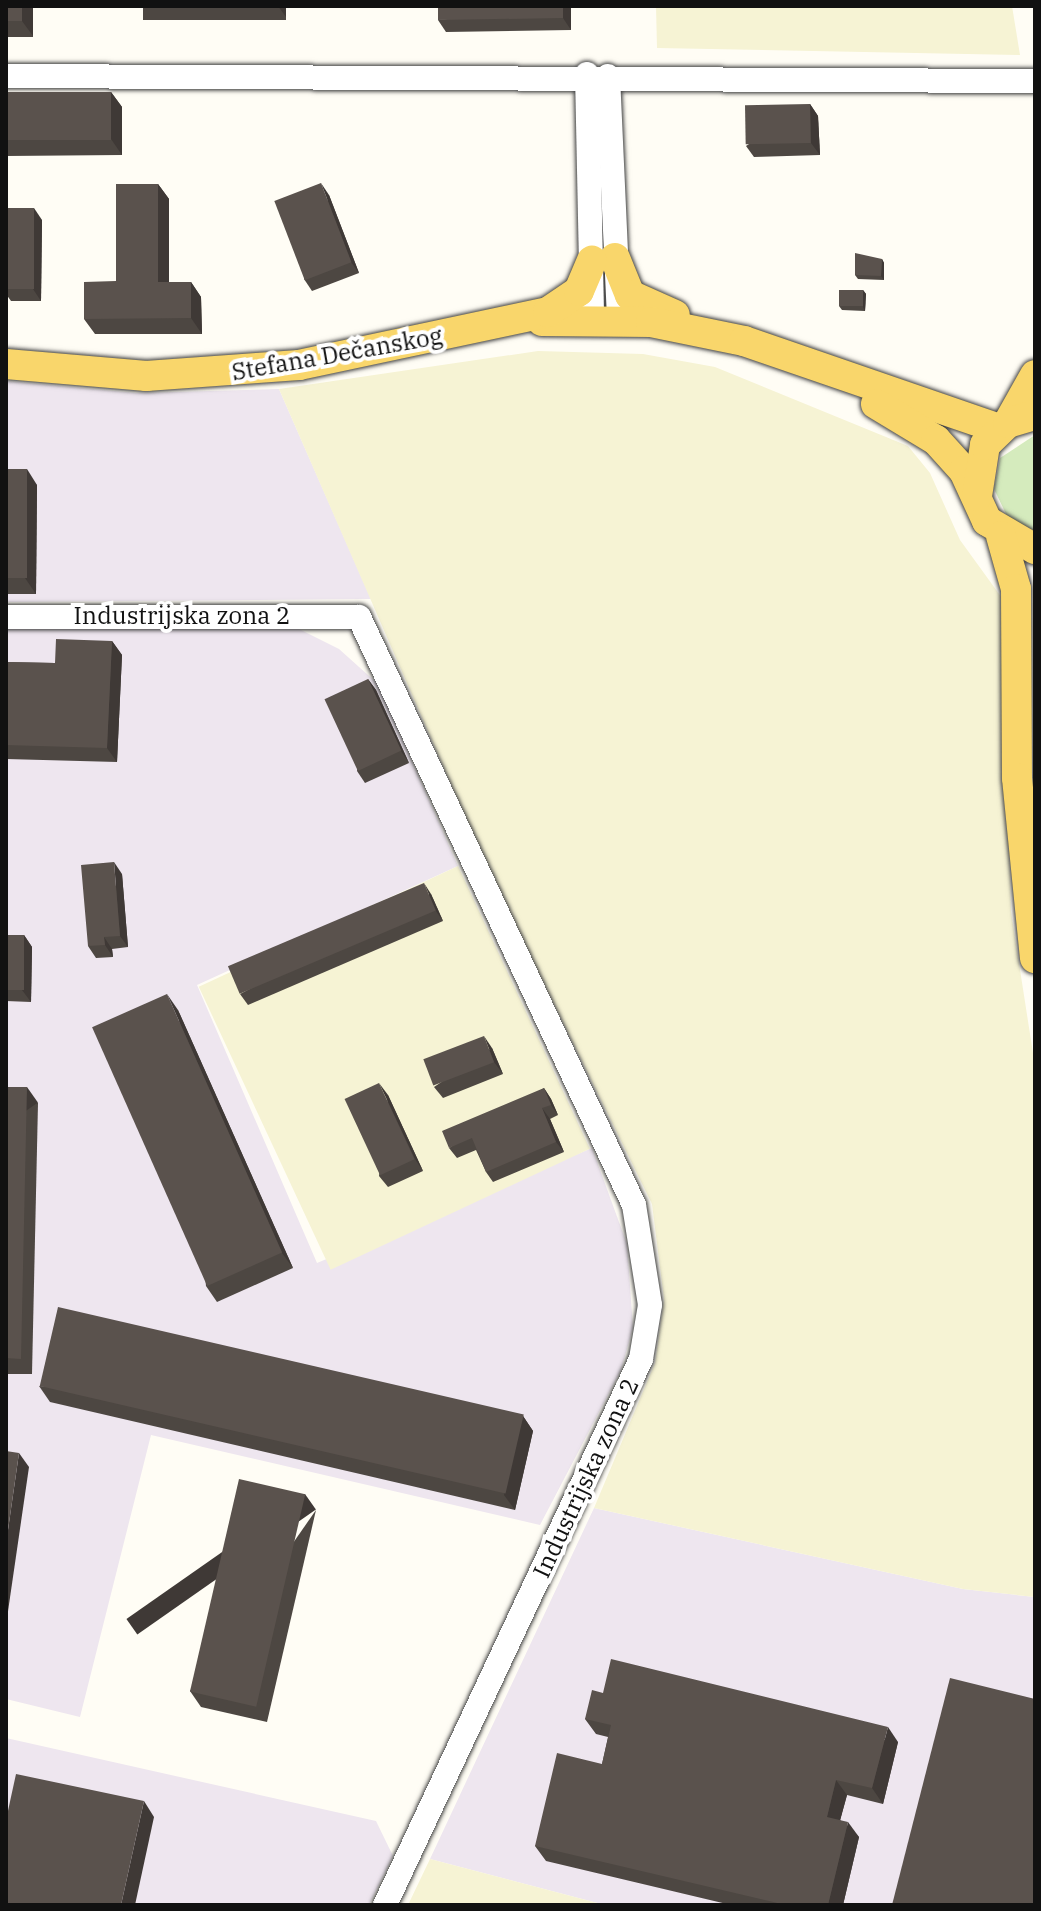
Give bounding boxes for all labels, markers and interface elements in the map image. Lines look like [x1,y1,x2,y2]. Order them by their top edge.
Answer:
street label: Stefana Dečanskog [229,321,445,387]
street label: Industrijska zona 2 [74,602,290,630]
street label: Industrijska zona 2 [527,1374,645,1582]

